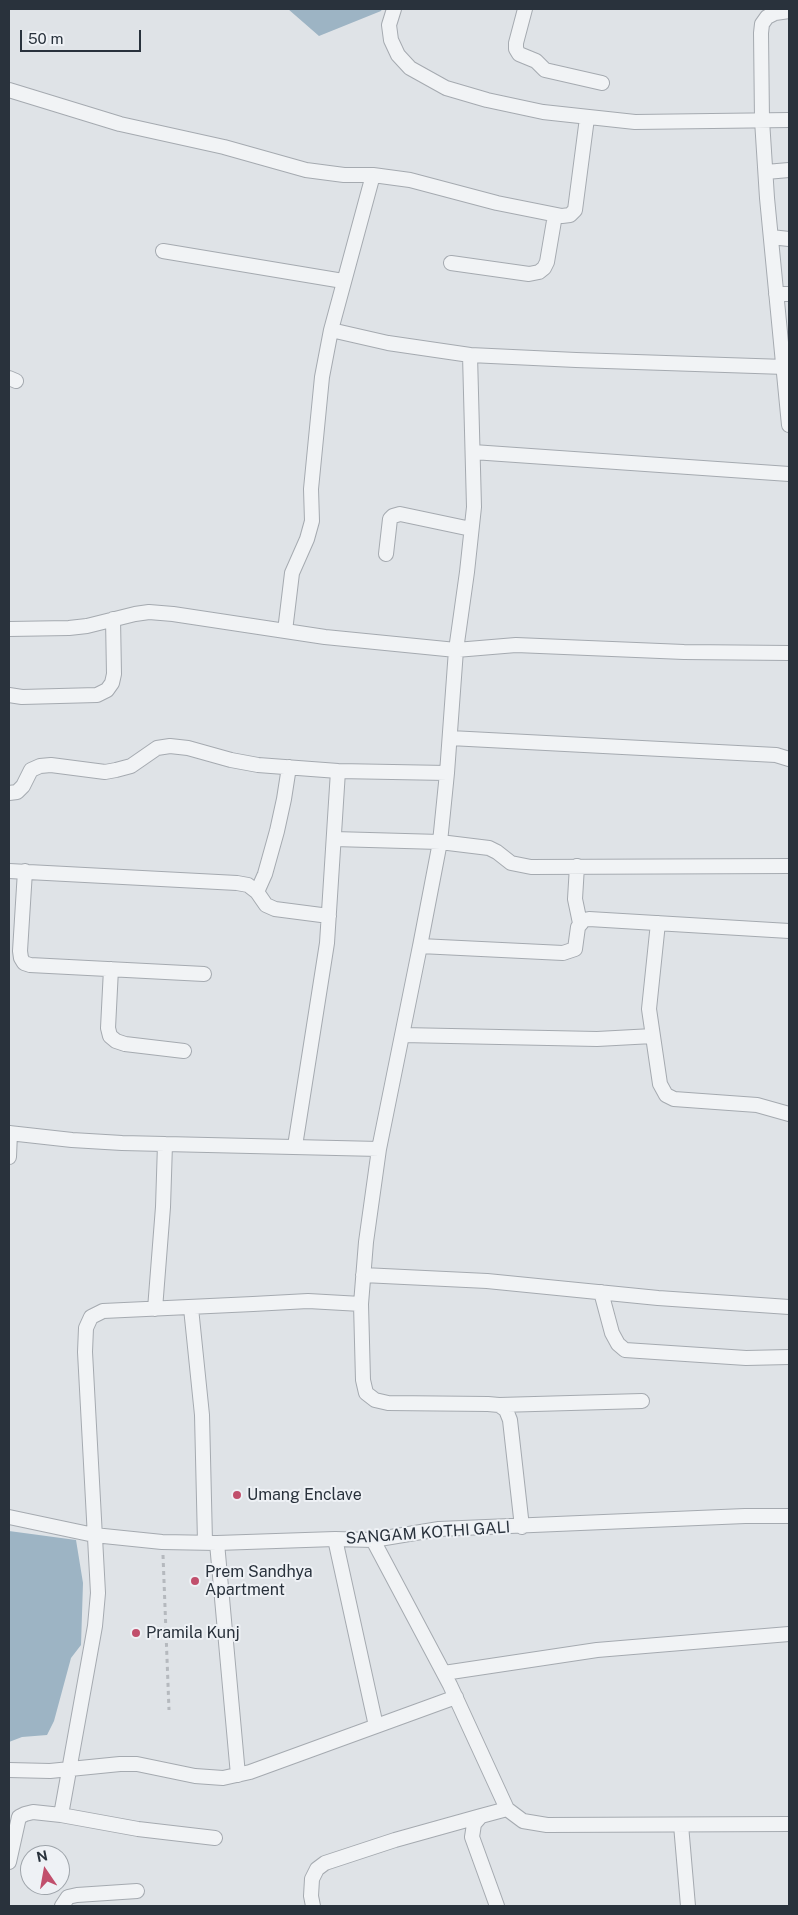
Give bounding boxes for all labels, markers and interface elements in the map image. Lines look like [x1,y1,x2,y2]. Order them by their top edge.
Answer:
scale bar [22,20,144,52]
text: 50 m [28,30,63,47]
place label: Umang Enclave [247,1485,362,1505]
marker: Umang Enclave [231,1489,243,1501]
street label: SANGAM KOTHI GALI [345,1518,511,1548]
place label: Prem Sandhya Apartment [205,1562,313,1600]
marker: Prem Sandhya Apartment [189,1575,201,1587]
place label: Pramila Kunj [146,1623,240,1643]
marker: Pramila Kunj [130,1627,142,1639]
north arrow [20,1845,70,1895]
text: N [35,1847,49,1865]

